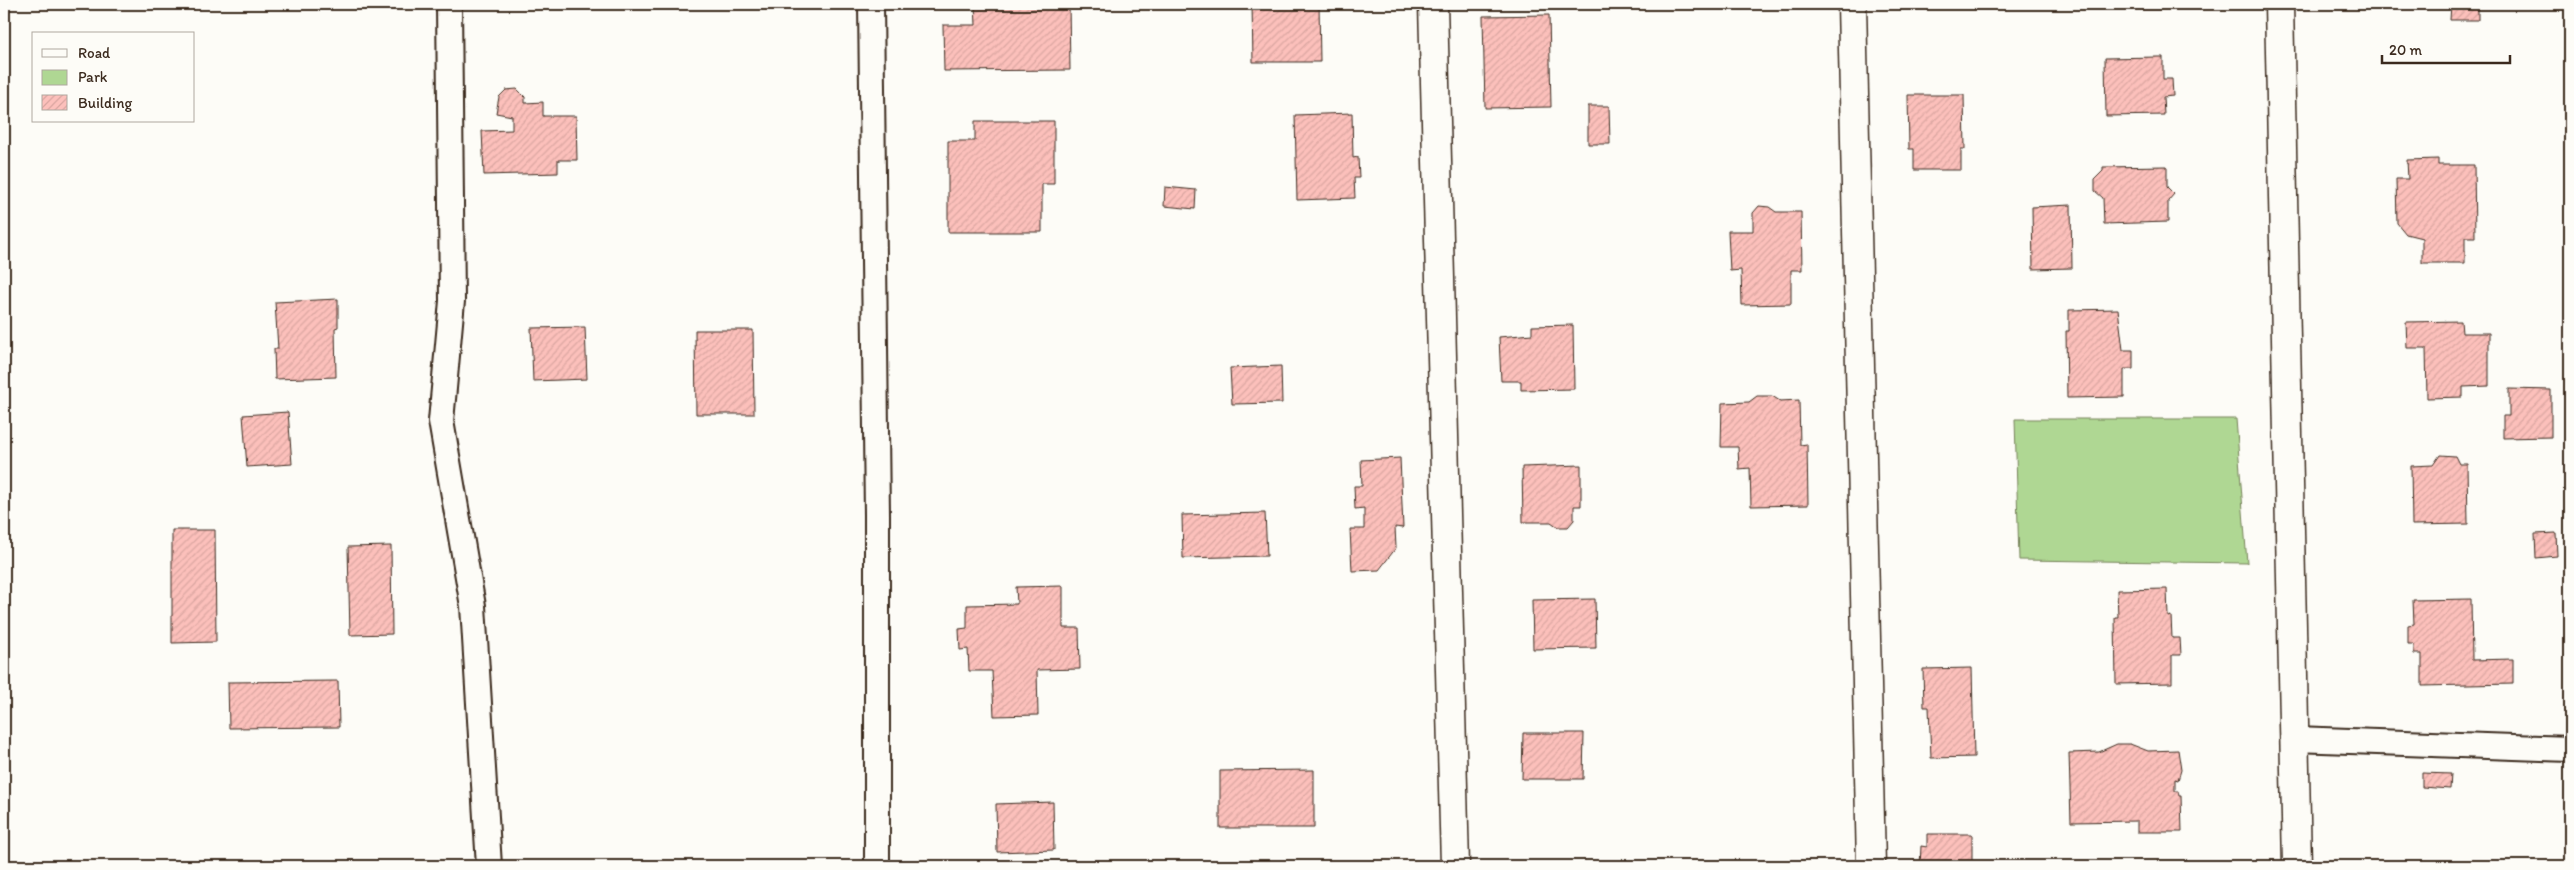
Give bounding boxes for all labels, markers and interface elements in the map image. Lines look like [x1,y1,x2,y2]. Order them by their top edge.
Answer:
legend [32,32,195,122]
scale bar [2382,32,2509,64]
text: 20 m [2389,41,2423,59]
text: Road [78,44,111,62]
text: Park [78,68,108,86]
text: Building [78,94,132,112]

